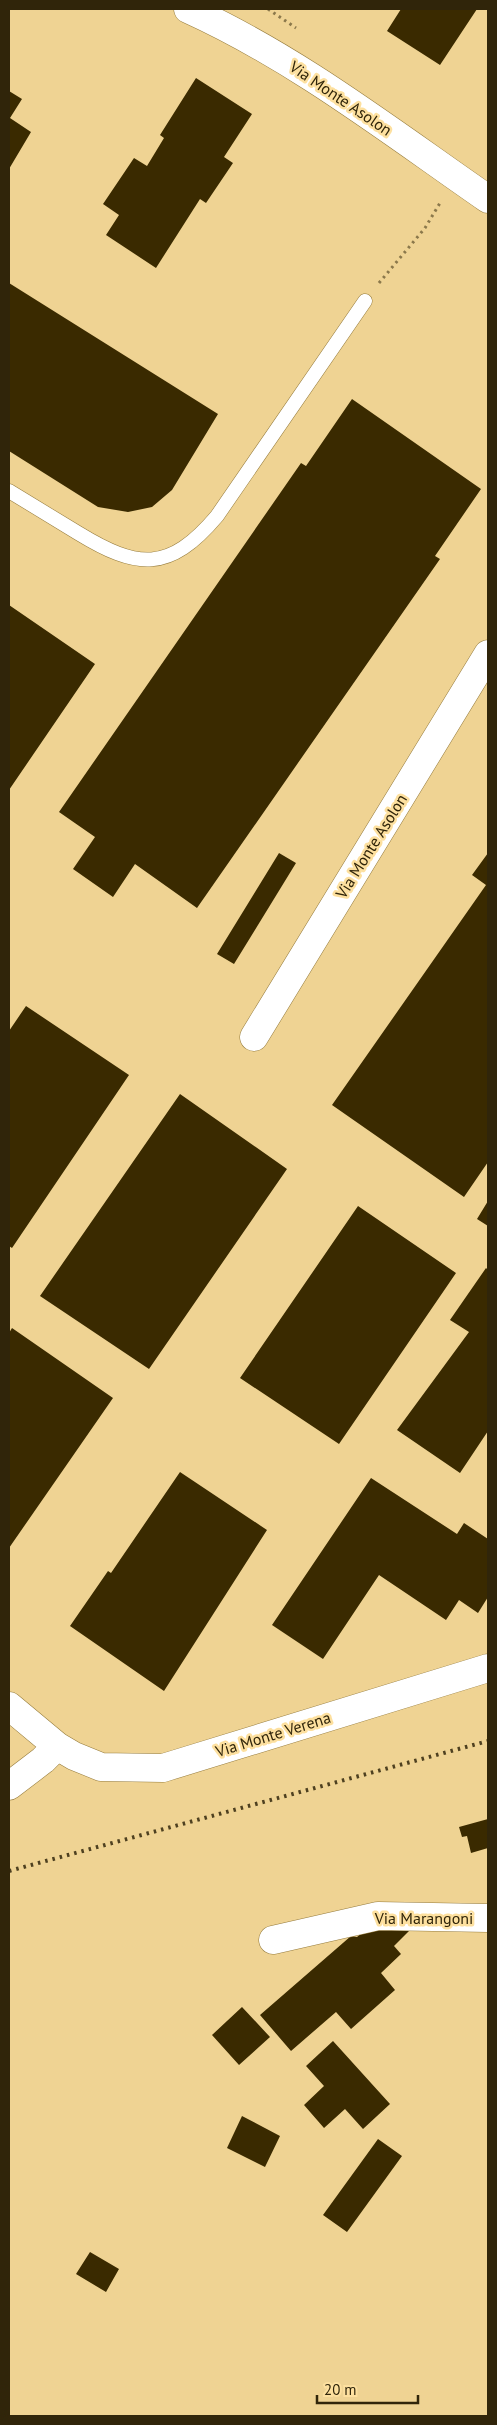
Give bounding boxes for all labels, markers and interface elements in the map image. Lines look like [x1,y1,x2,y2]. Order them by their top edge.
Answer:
street label: Via Monte Asolon [285,56,396,140]
street label: Via Monte Asolon [330,790,411,903]
street label: Via Monte Verena [212,1707,333,1761]
street label: Via Marangoni [374,1908,473,1928]
scale bar [317,2372,418,2404]
text: 20 m [324,2380,357,2399]

